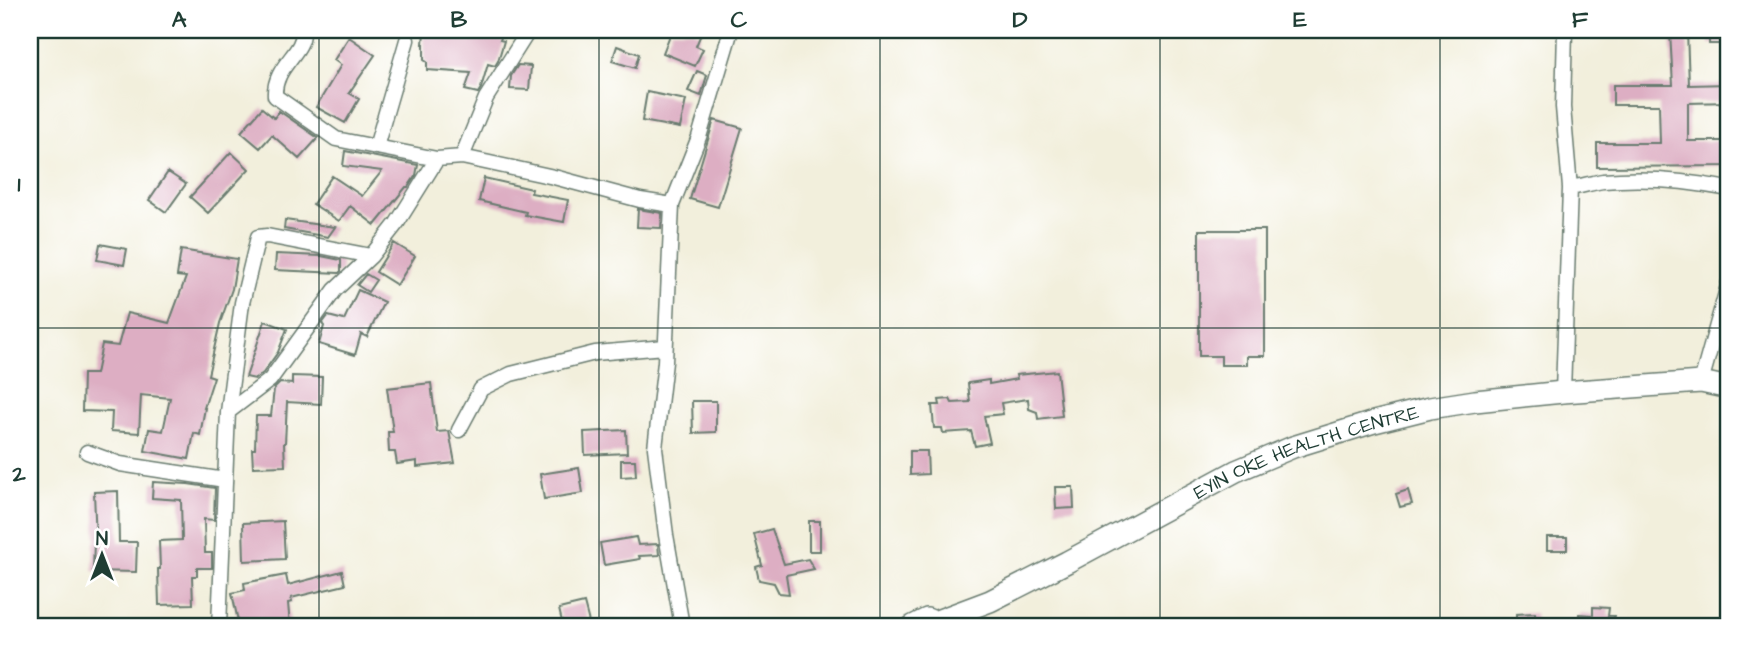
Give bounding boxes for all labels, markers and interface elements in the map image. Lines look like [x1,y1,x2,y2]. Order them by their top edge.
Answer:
text: A [172,4,187,36]
text: B [451,4,468,36]
text: C [731,4,748,36]
text: D [1013,4,1028,36]
text: E [1293,4,1307,36]
text: F [1572,4,1589,36]
text: 1 [18,168,21,200]
street label: EYIN OKE HEALTH CENTRE [1189,399,1422,506]
text: 2 [11,458,26,490]
north arrow [66,520,136,590]
text: N [96,526,108,553]

